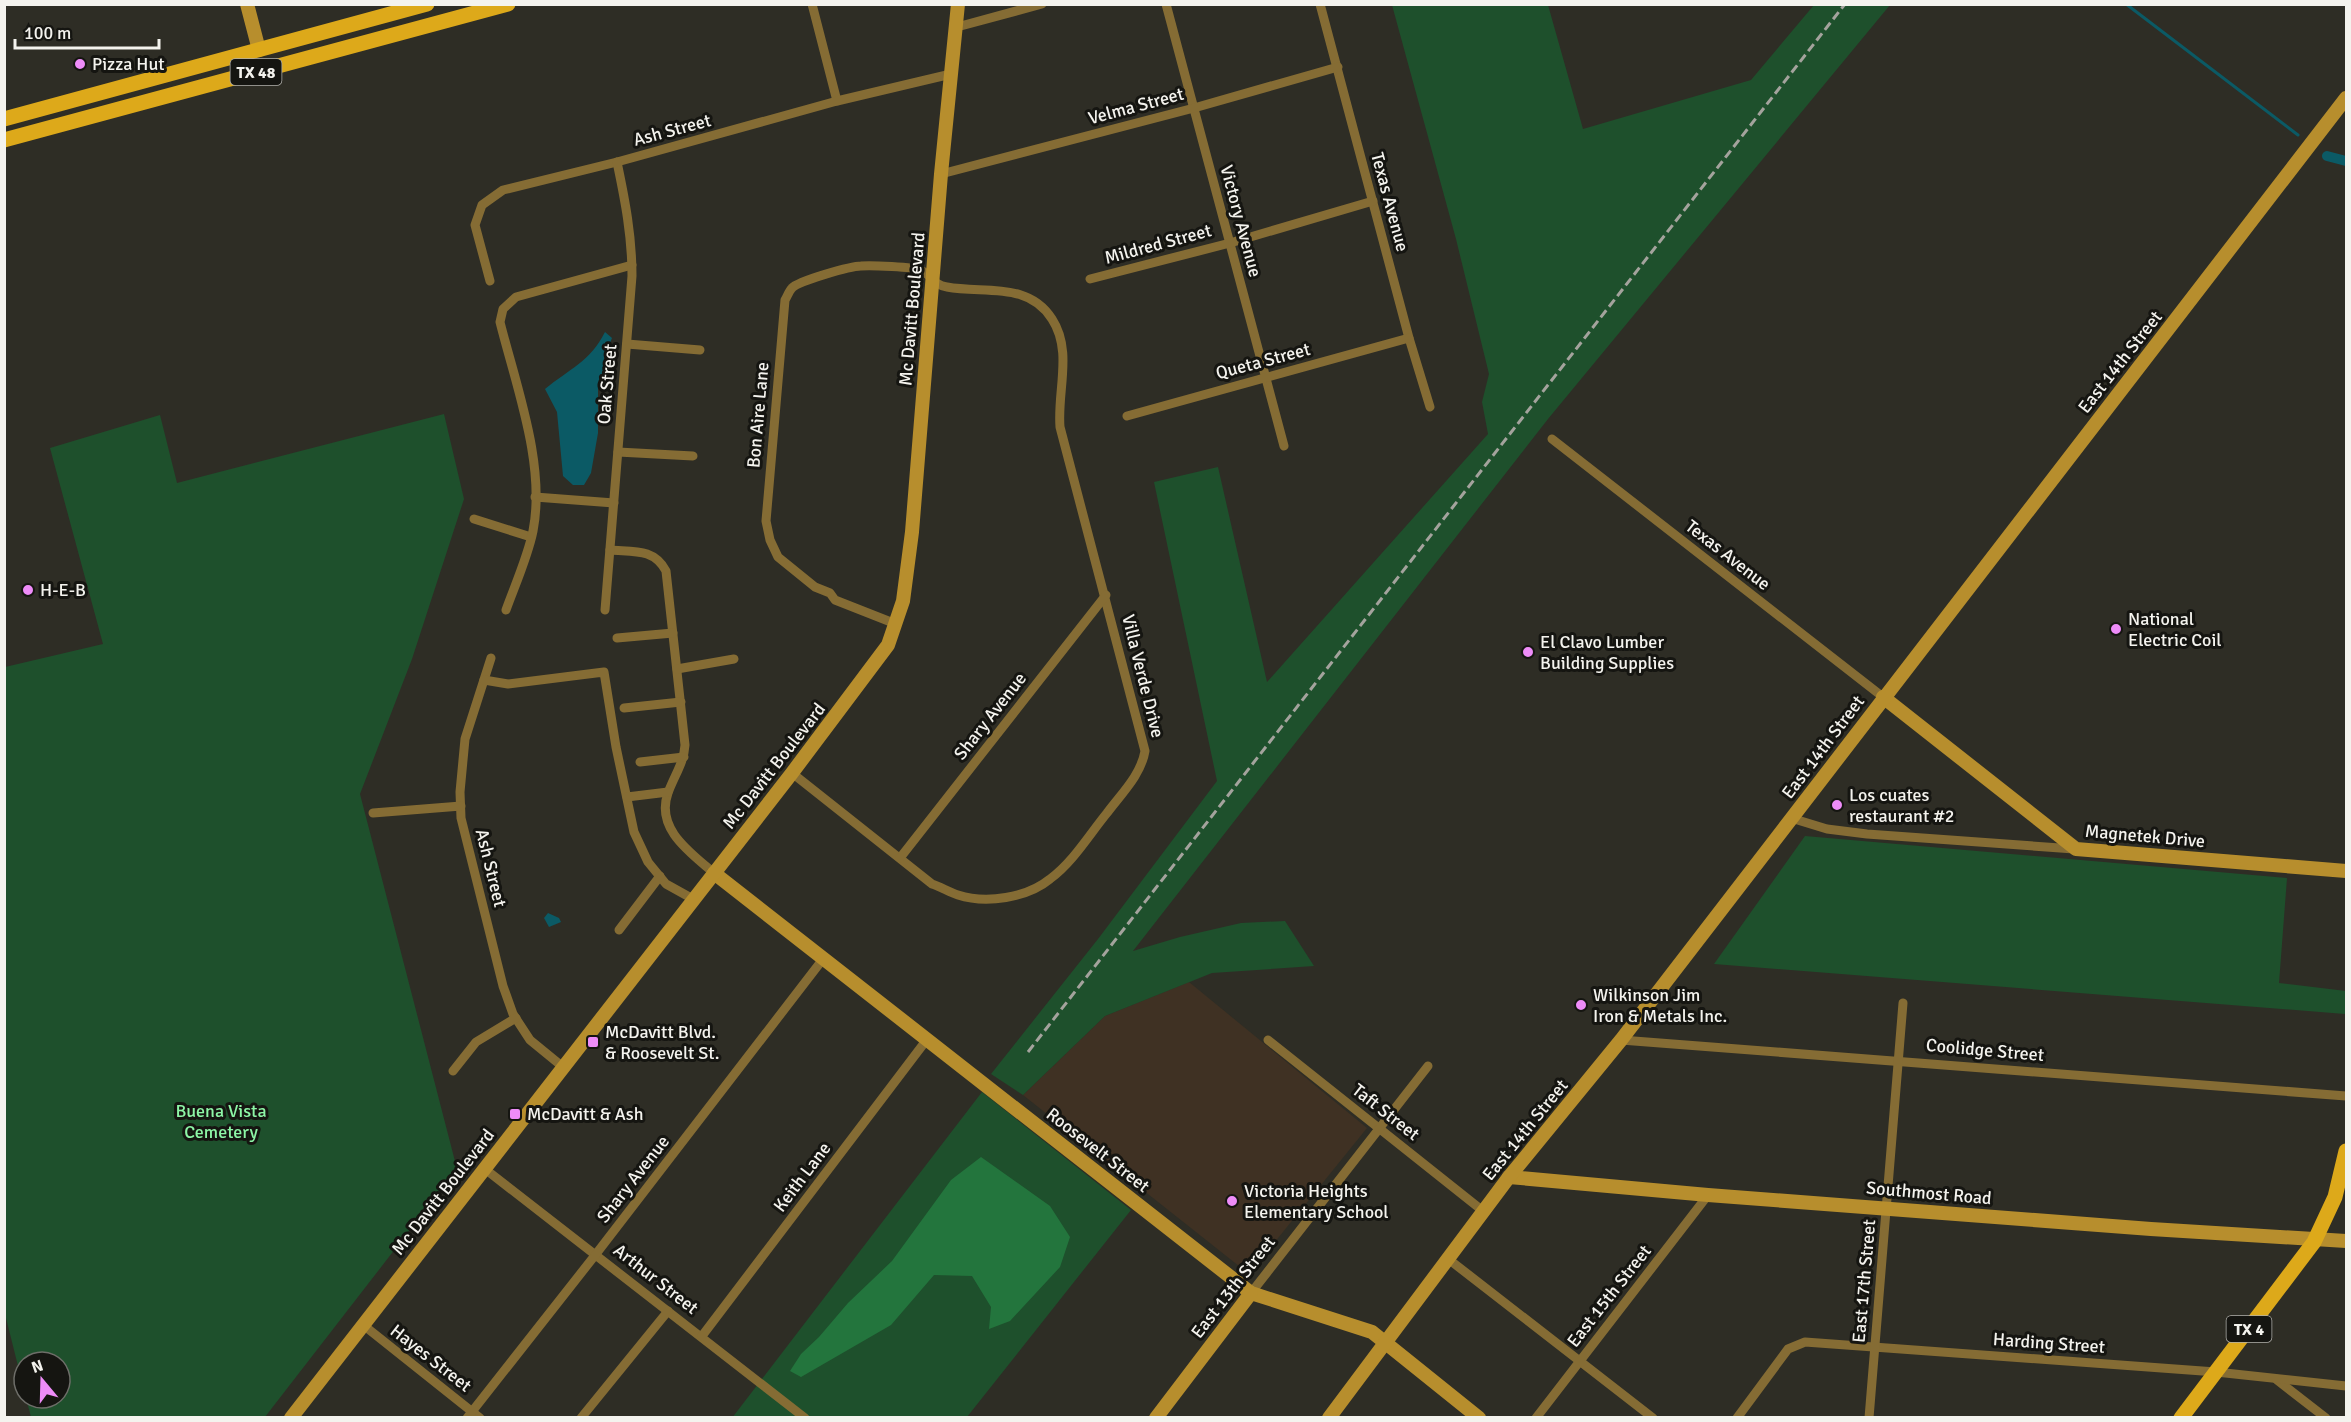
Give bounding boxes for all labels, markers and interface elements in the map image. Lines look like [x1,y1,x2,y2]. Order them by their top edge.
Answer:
scale bar [15,12,159,50]
text: 100 m [24,22,71,44]
place label: Pizza Hut [92,53,165,75]
marker: Pizza Hut [73,57,87,71]
road number: TX 48 [230,59,282,85]
street label: Velma Street [1086,83,1186,129]
street label: Ash Street [631,109,713,151]
street label: Texas Avenue [1366,150,1414,254]
street label: Victory Avenue [1215,163,1267,279]
street label: Mildred Street [1102,219,1214,269]
street label: Mc Davitt Boulevard [894,231,930,387]
street label: East 14th Street [2073,306,2167,418]
street label: Queta Street [1213,338,1313,384]
street label: Oak Street [593,343,621,425]
street label: Bon Aire Lane [742,361,774,469]
street label: Texas Avenue [1681,515,1775,595]
place label: H-E-B [40,579,86,601]
marker: H-E-B [21,583,35,597]
place label: National Electric Coil [2128,608,2222,651]
street label: Villa Verde Drive [1117,612,1169,740]
marker: National Electric Coil [2109,622,2123,636]
place label: El Clavo Lumber Building Supplies [1540,631,1674,674]
marker: El Clavo Lumber Building Supplies [1521,645,1535,659]
street label: Shary Avenue [949,668,1031,764]
street label: East 14th Street [1777,691,1869,803]
street label: Mc Davitt Boulevard [718,699,830,833]
place label: Los cuates restaurant #2 [1849,784,1954,827]
marker: Los cuates restaurant #2 [1830,798,1844,812]
street label: Magnetek Drive [2084,820,2206,852]
street label: Ash Street [471,827,511,909]
place label: Wilkinson Jim Iron & Metals Inc. [1593,984,1727,1027]
marker: Wilkinson Jim Iron & Metals Inc. [1574,998,1588,1012]
place label: McDavitt Blvd. & Roosevelt St. [605,1021,719,1064]
street label: Coolidge Street [1925,1034,2045,1066]
marker: McDavitt Blvd. & Roosevelt St. [586,1035,600,1049]
street label: East 14th Street [1478,1075,1572,1185]
street label: Taft Street [1348,1079,1424,1145]
park label: Buena Vista Cemetery [175,1100,267,1143]
place label: McDavitt & Ash [527,1103,644,1125]
street label: Roosevelt Street [1042,1103,1154,1197]
marker: McDavitt & Ash [508,1107,522,1121]
street label: Mc Davitt Boulevard [387,1125,499,1259]
street label: Shary Avenue [592,1131,674,1227]
street label: Keith Lane [769,1138,835,1216]
street label: Southmost Road [1865,1177,1993,1209]
place label: Victoria Heights Elementary School [1244,1180,1389,1223]
marker: Victoria Heights Elementary School [1225,1194,1239,1208]
street label: East 17th Street [1848,1218,1880,1344]
street label: East 13th Street [1186,1231,1280,1343]
street label: Arthur Street [609,1239,703,1319]
street label: East 15th Street [1562,1240,1656,1352]
road number: TX 4 [2226,1316,2272,1342]
street label: Hayes Street [386,1319,476,1397]
street label: Harding Street [1992,1328,2106,1358]
north arrow [12,1350,72,1410]
text: N [29,1355,46,1378]

